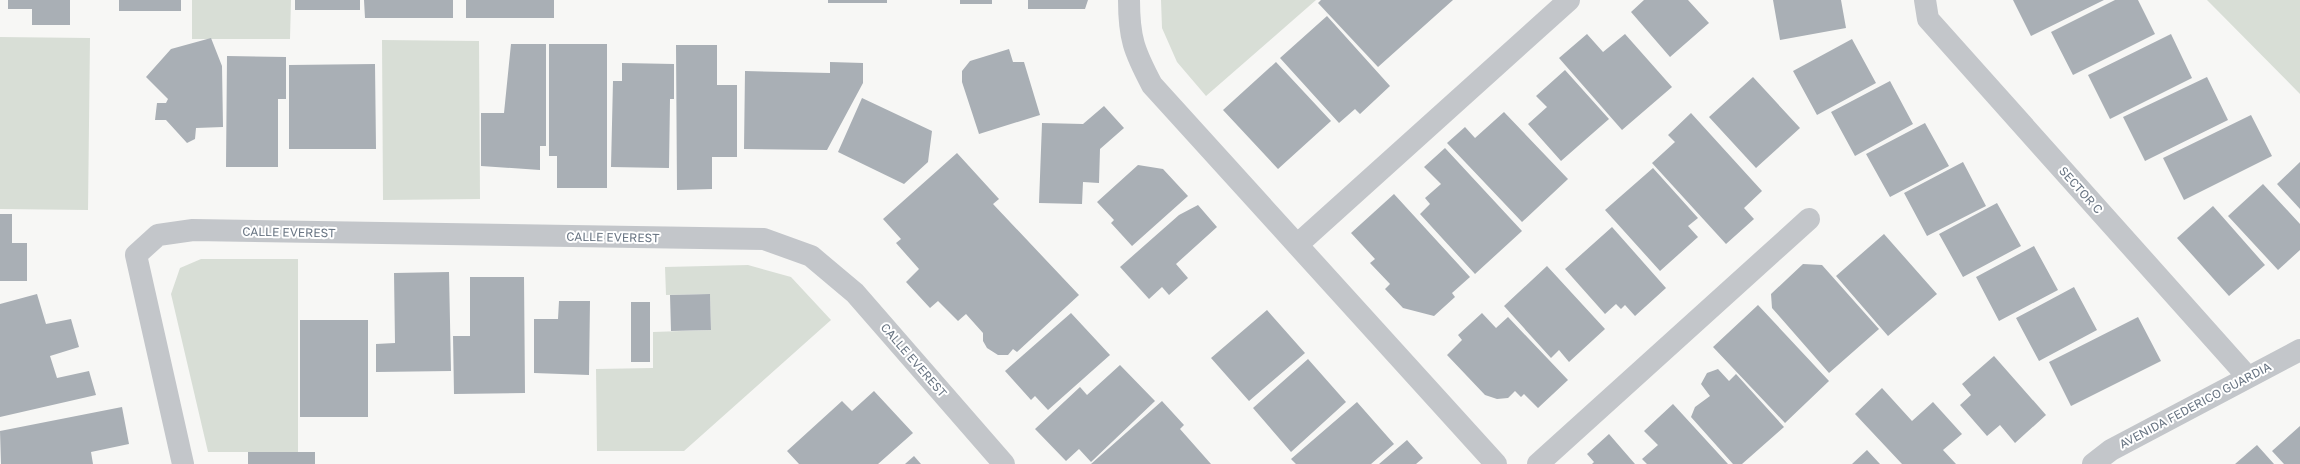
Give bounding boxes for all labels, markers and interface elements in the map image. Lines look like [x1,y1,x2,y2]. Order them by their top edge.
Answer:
street label: SECTOR C [2056,163,2106,217]
street label: CALLE EVEREST [242,224,336,240]
street label: CALLE EVEREST [566,229,660,245]
street label: CALLE EVEREST [878,320,951,401]
street label: AVENIDA FEDERICO GUARDIA [2117,359,2273,451]

